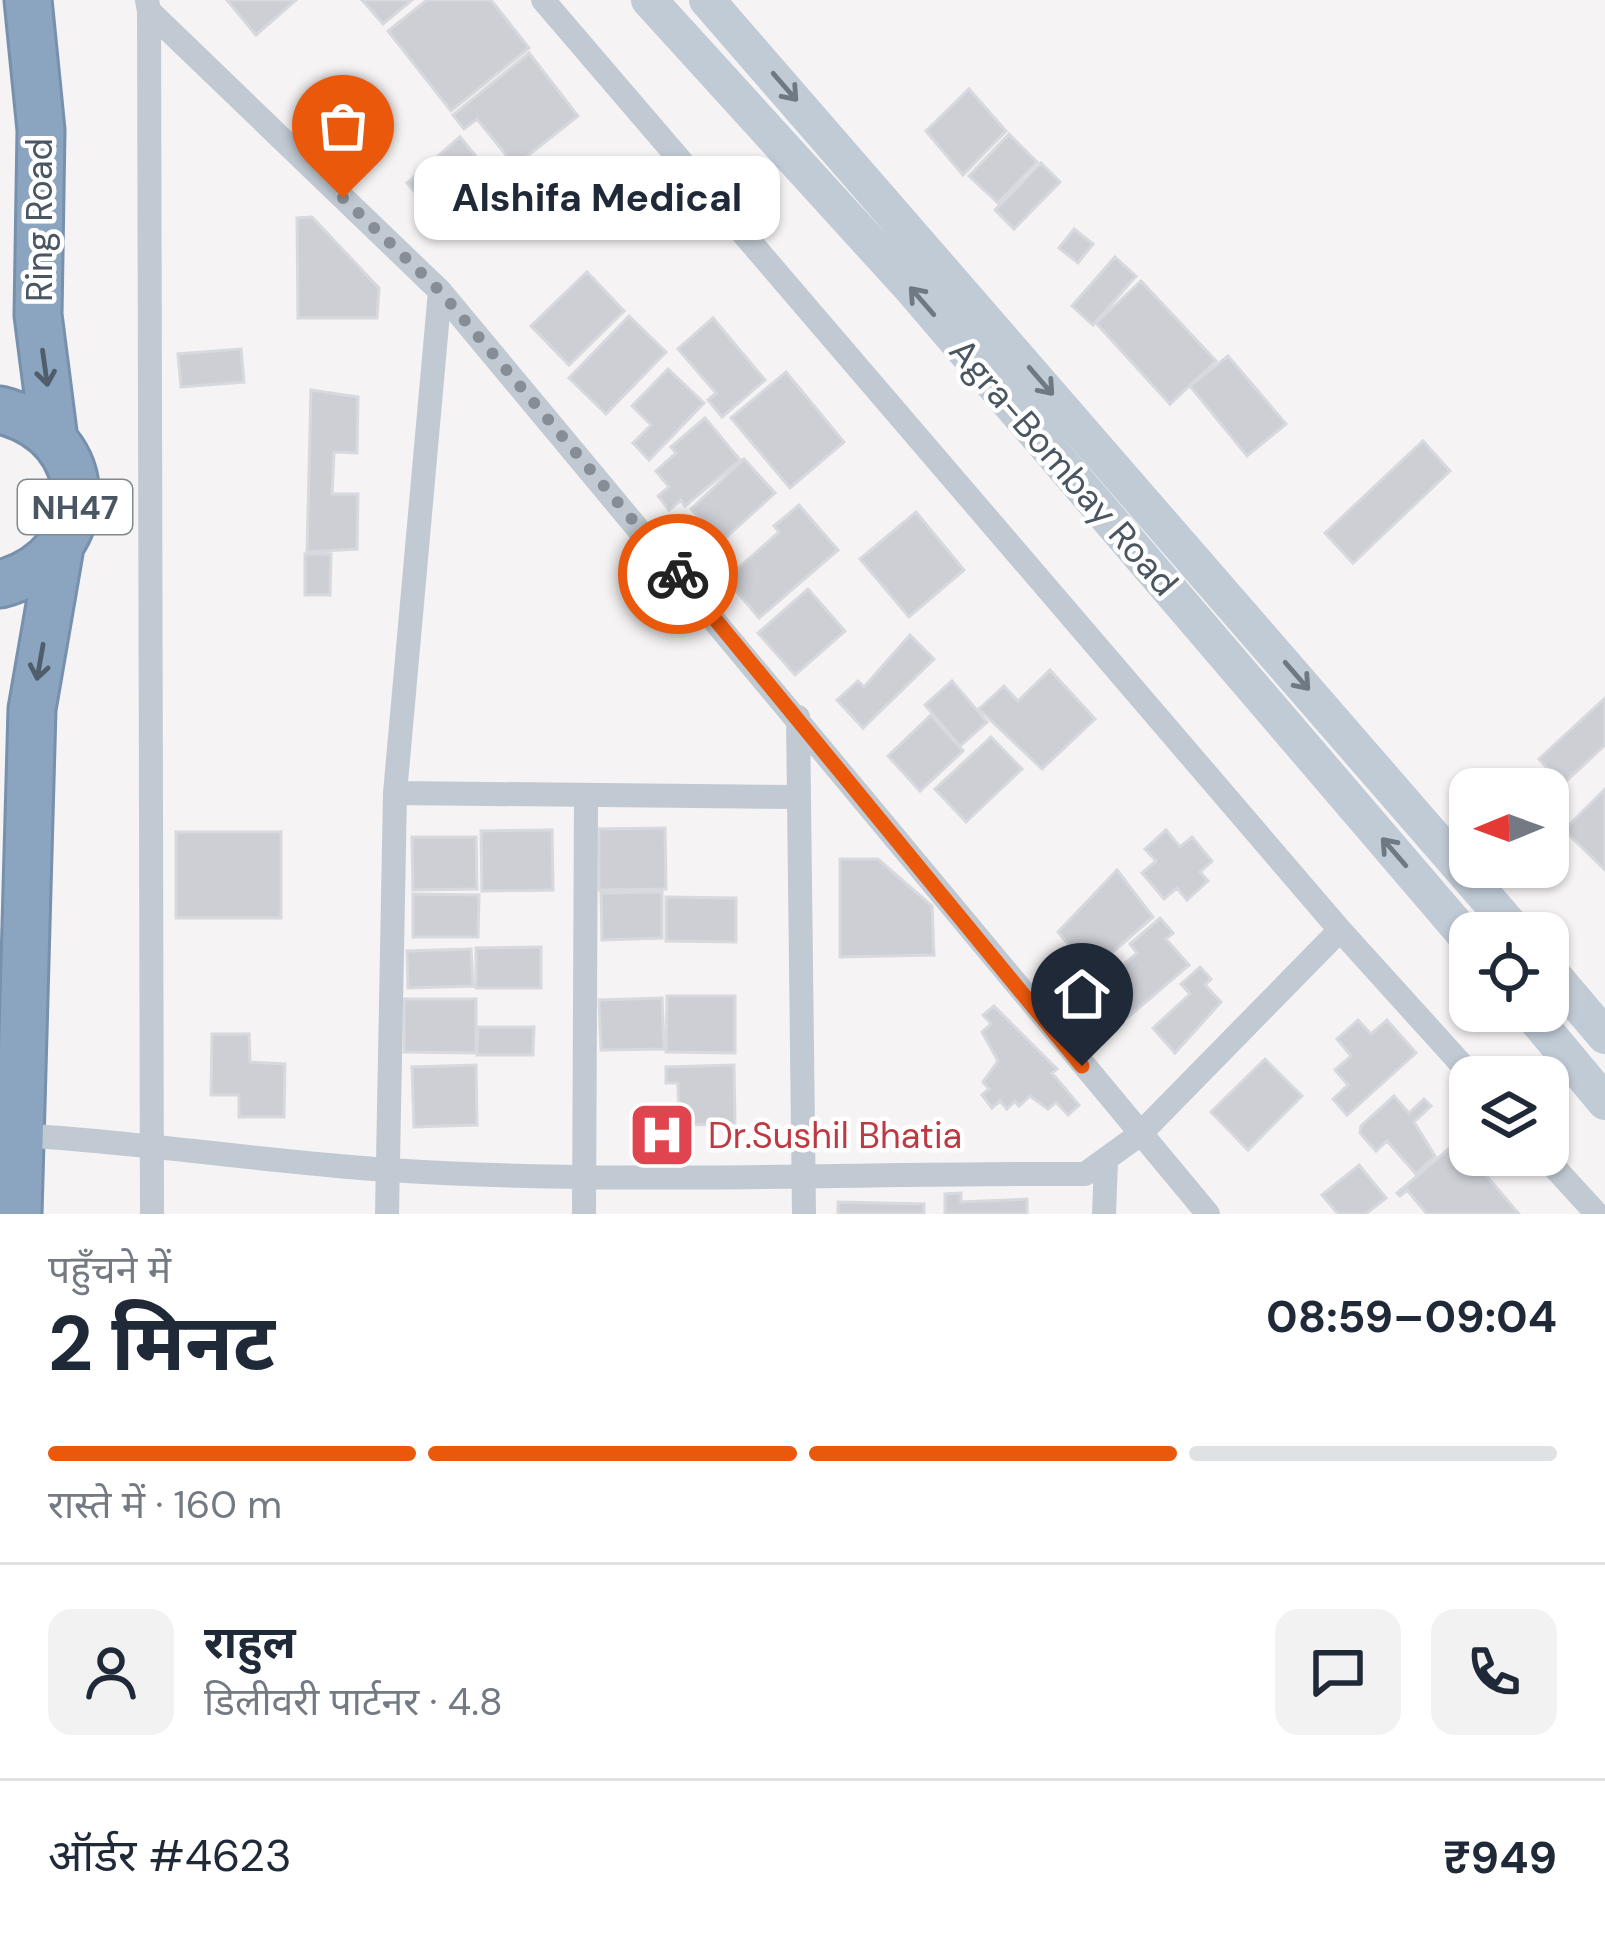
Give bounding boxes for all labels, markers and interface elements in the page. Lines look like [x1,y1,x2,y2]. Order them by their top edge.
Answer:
one-way arrow [771,71,798,102]
pin [292,75,394,198]
icon: bag [310,93,376,159]
street label: Ring Road [16,138,63,302]
callout: Alshifa Medical [415,156,781,240]
text: Alshifa Medical [452,172,742,223]
one-way arrow [908,286,936,317]
street label: Agra-Bombay Road [939,328,1189,606]
one-way arrow [34,347,57,386]
one-way arrow [1027,365,1055,396]
road number: NH47 [18,480,132,534]
courier [618,514,738,634]
icon: bike [645,541,711,607]
one-way arrow [28,642,51,681]
one-way arrow [1283,660,1310,690]
north arrow [1449,768,1569,888]
map controls [1449,768,1569,1176]
one-way arrow [1381,838,1408,868]
button: locate [1449,912,1569,1032]
pin [1031,943,1133,1066]
icon: home [1049,961,1115,1027]
button: layers [1449,1056,1569,1176]
hospital icon: Dr.Sushil Bhatia [627,1100,697,1170]
place label: Dr.Sushil Bhatia [708,1112,962,1159]
text: पहुँचने में [48,1244,171,1295]
text: 08:59–09:04 [1266,1287,1557,1346]
text: 2 मिनट [48,1293,275,1394]
text: रास्ते में · 160 m [48,1479,282,1530]
button: person [48,1609,174,1735]
button: chat [1275,1609,1401,1735]
button: phone [1431,1609,1557,1735]
text: राहुल [204,1613,296,1672]
text: डिलीवरी पार्टनर · 4.8 [204,1676,503,1727]
text: ऑर्डर #4623 [48,1826,292,1885]
text: ₹949 [1443,1828,1557,1887]

